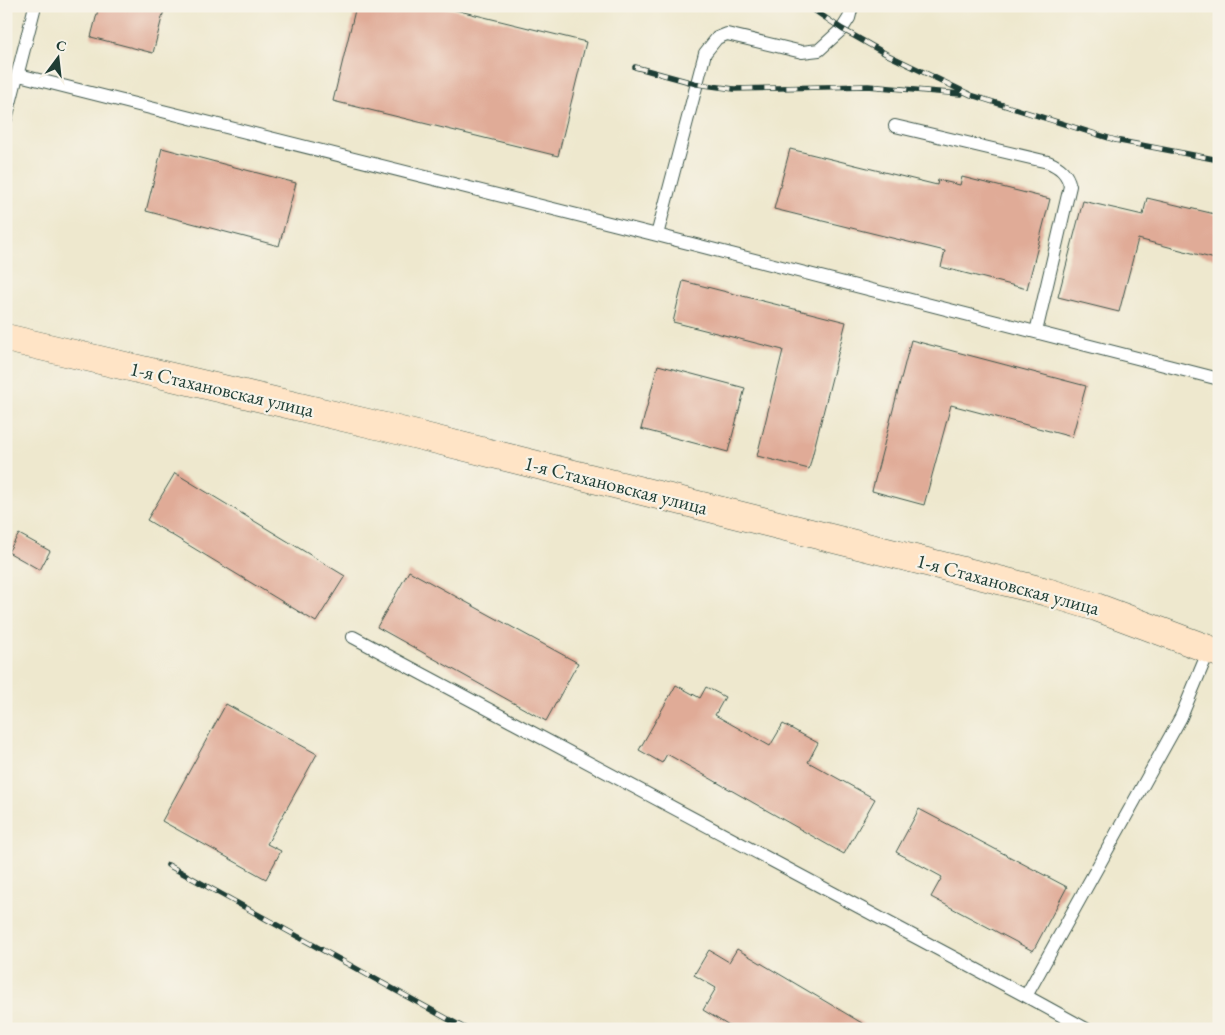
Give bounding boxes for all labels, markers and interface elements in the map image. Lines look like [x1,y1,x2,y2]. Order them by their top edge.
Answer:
north arrow [32,32,82,82]
text: С [54,35,69,55]
street label: 1-я Стахановская улица [127,355,317,423]
street label: 1-я Стахановская улица [522,450,710,520]
street label: 1-я Стахановская улица [914,547,1102,621]

